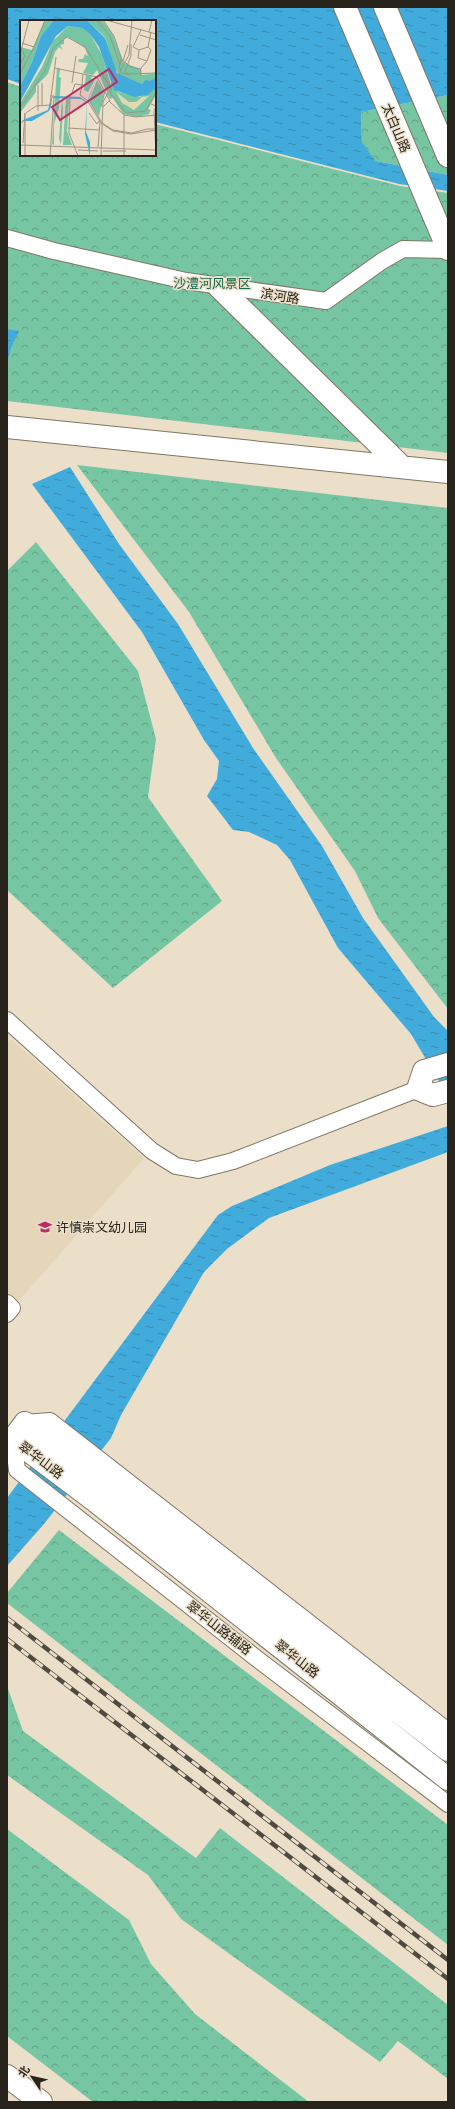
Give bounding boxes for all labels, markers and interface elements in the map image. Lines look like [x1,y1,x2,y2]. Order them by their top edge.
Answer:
inset map [20,20,156,156]
street label: 太白山路 [378,101,414,155]
park label: 沙澧河风景区 [173,275,251,292]
street label: 滨河路 [259,285,301,307]
school or university icon: 许慎崇文幼儿园 [37,1219,53,1235]
place label: 许慎崇文幼儿园 [56,1219,147,1236]
street label: 翠华山路 [15,1438,67,1482]
street label: 翠华山路辅路 [183,1597,255,1659]
street label: 翠华山路 [271,1636,323,1682]
north arrow [12,2057,52,2097]
text: 北 [15,2063,33,2080]

